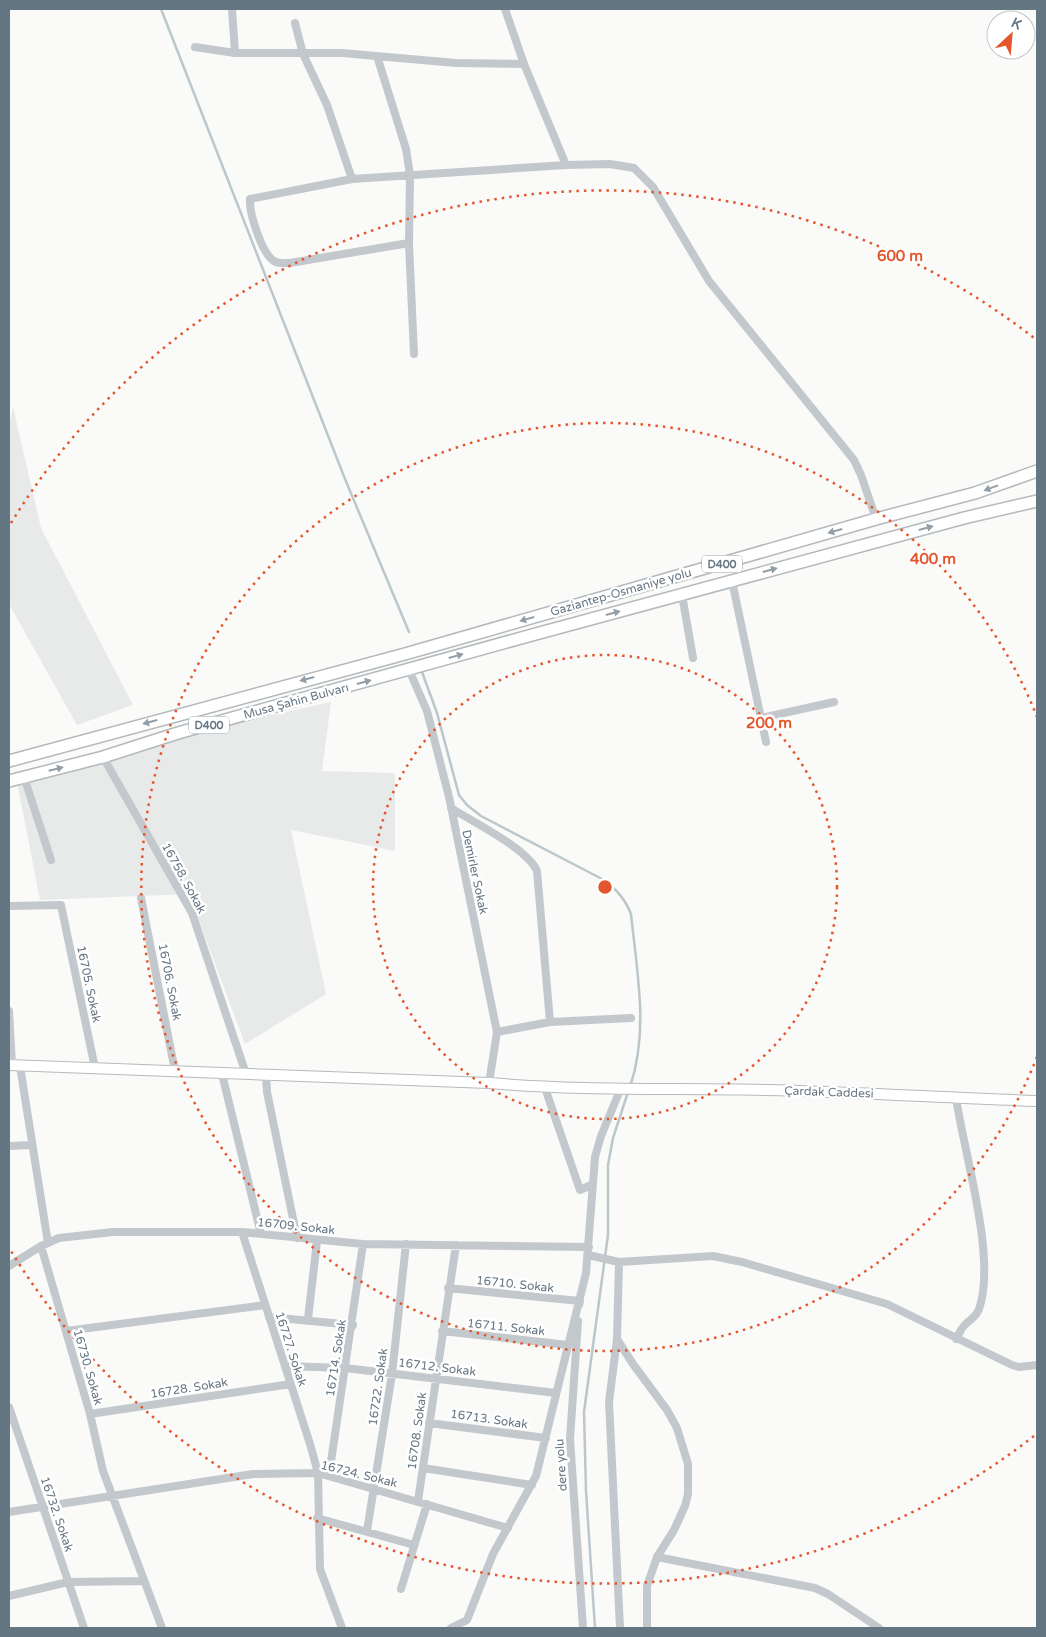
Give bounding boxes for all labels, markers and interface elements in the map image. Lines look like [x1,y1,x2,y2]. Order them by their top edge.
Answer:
north arrow [986,10,1036,60]
text: K [1009,14,1025,34]
text: 600 m [877,247,923,265]
one-way arrow [984,484,999,492]
one-way arrow [919,523,934,531]
one-way arrow [827,528,842,536]
text: 400 m [910,550,956,568]
road number: D400 [702,556,742,572]
street label: Gaziantep-Osmaniye yolu [549,565,693,619]
one-way arrow [762,566,777,574]
one-way arrow [605,609,620,617]
one-way arrow [520,615,535,623]
one-way arrow [449,652,464,660]
one-way arrow [300,675,315,683]
one-way arrow [356,678,371,686]
street label: Musa Şahin Bulvarı [242,680,350,722]
text: 200 m [746,714,792,732]
road number: D400 [189,716,229,734]
one-way arrow [143,718,158,726]
one-way arrow [48,765,63,773]
street label: Demirler Sokak [459,828,491,916]
street label: 16758. Sokak [159,840,209,916]
centre of rings [596,878,614,896]
street label: 16706. Sokak [156,942,184,1022]
street label: 16705. Sokak [74,944,104,1024]
street label: Çardak Caddesi [784,1083,874,1101]
street label: 16709. Sokak [256,1215,336,1237]
street label: 16710. Sokak [475,1273,555,1295]
street label: 16727. Sokak [272,1310,310,1389]
street label: 16711. Sokak [466,1316,546,1338]
street label: 16714. Sokak [323,1318,349,1398]
street label: 16730. Sokak [70,1327,106,1407]
street label: 16722. Sokak [366,1347,390,1427]
street label: 16712. Sokak [397,1355,477,1379]
street label: 16728. Sokak [149,1375,229,1401]
street label: 16708. Sokak [405,1391,429,1471]
street label: 16713. Sokak [449,1407,529,1431]
street label: dere yolu [552,1438,570,1492]
street label: 16724. Sokak [319,1458,399,1490]
street label: 16732. Sokak [38,1475,77,1554]

